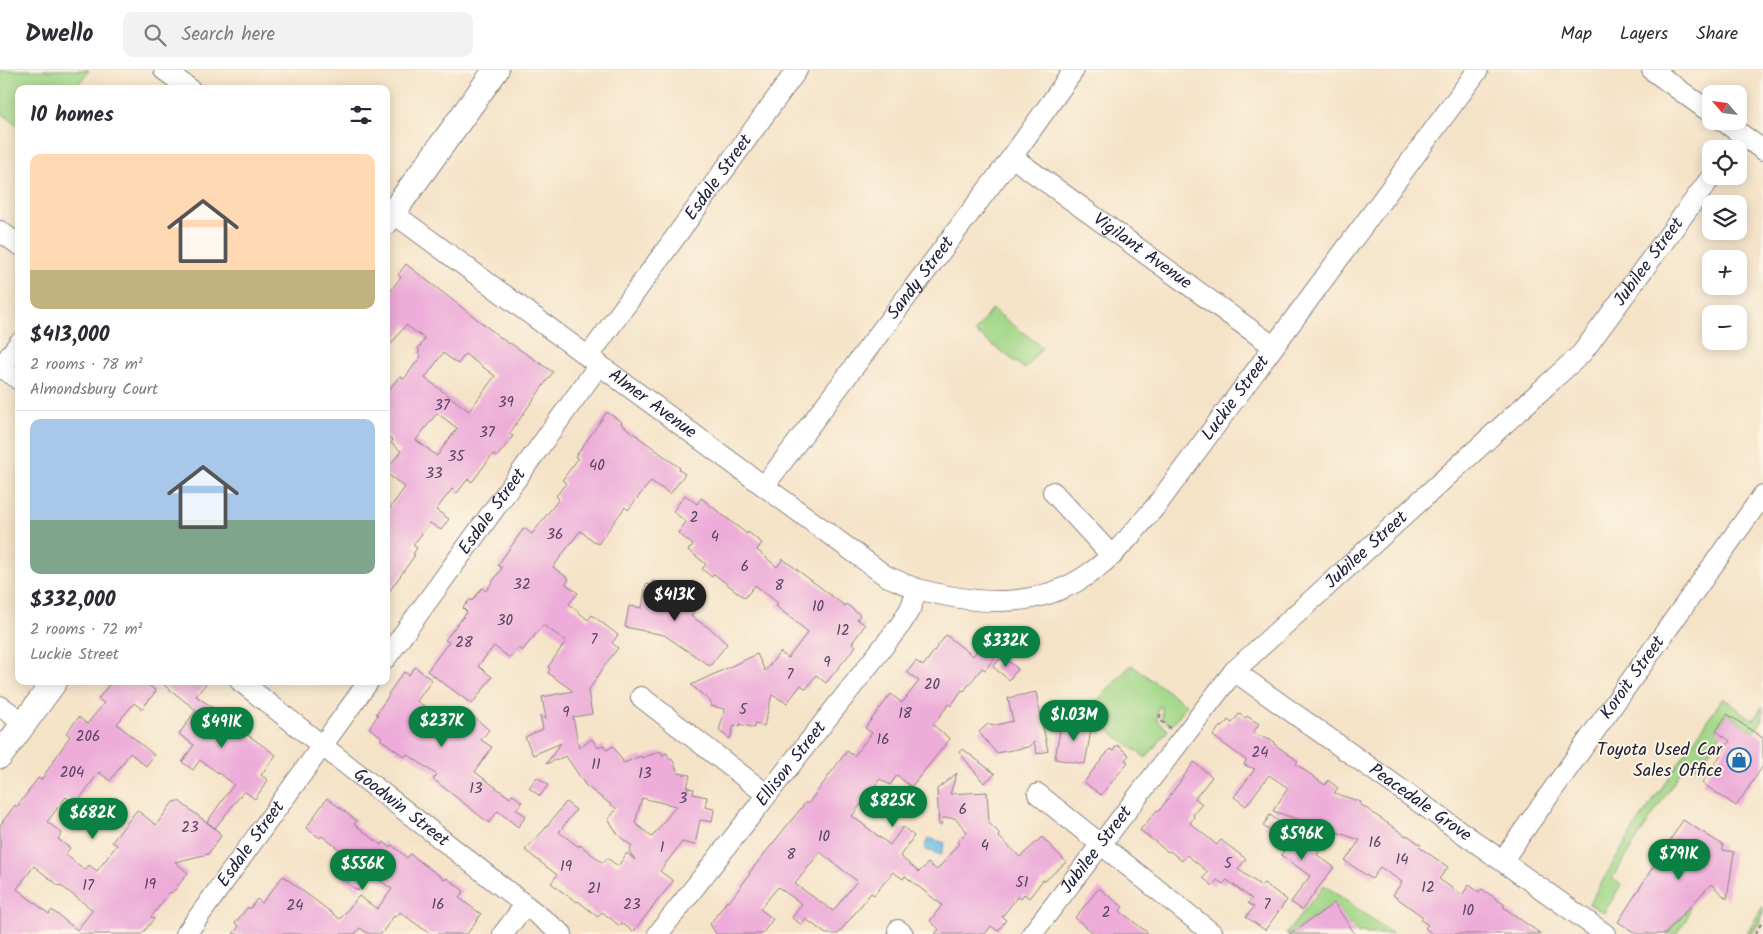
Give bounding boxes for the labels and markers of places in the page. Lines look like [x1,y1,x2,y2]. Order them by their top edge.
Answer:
pin: $413K [640,580,710,622]
pin: $332K [971,626,1041,668]
pin: $1.03M [1033,700,1115,742]
pin: $491K [187,706,257,749]
pin: $237K [407,706,477,748]
place label: Toyota Used Car Sales Office [1597,736,1723,786]
shop icon: Toyota Used Car Sales Office [1726,747,1752,773]
pin: $825K [858,786,928,828]
pin: $682K [58,798,128,840]
pin: $596K [1267,818,1337,861]
pin: $791K [1644,838,1714,881]
pin: $556K [328,848,398,891]

